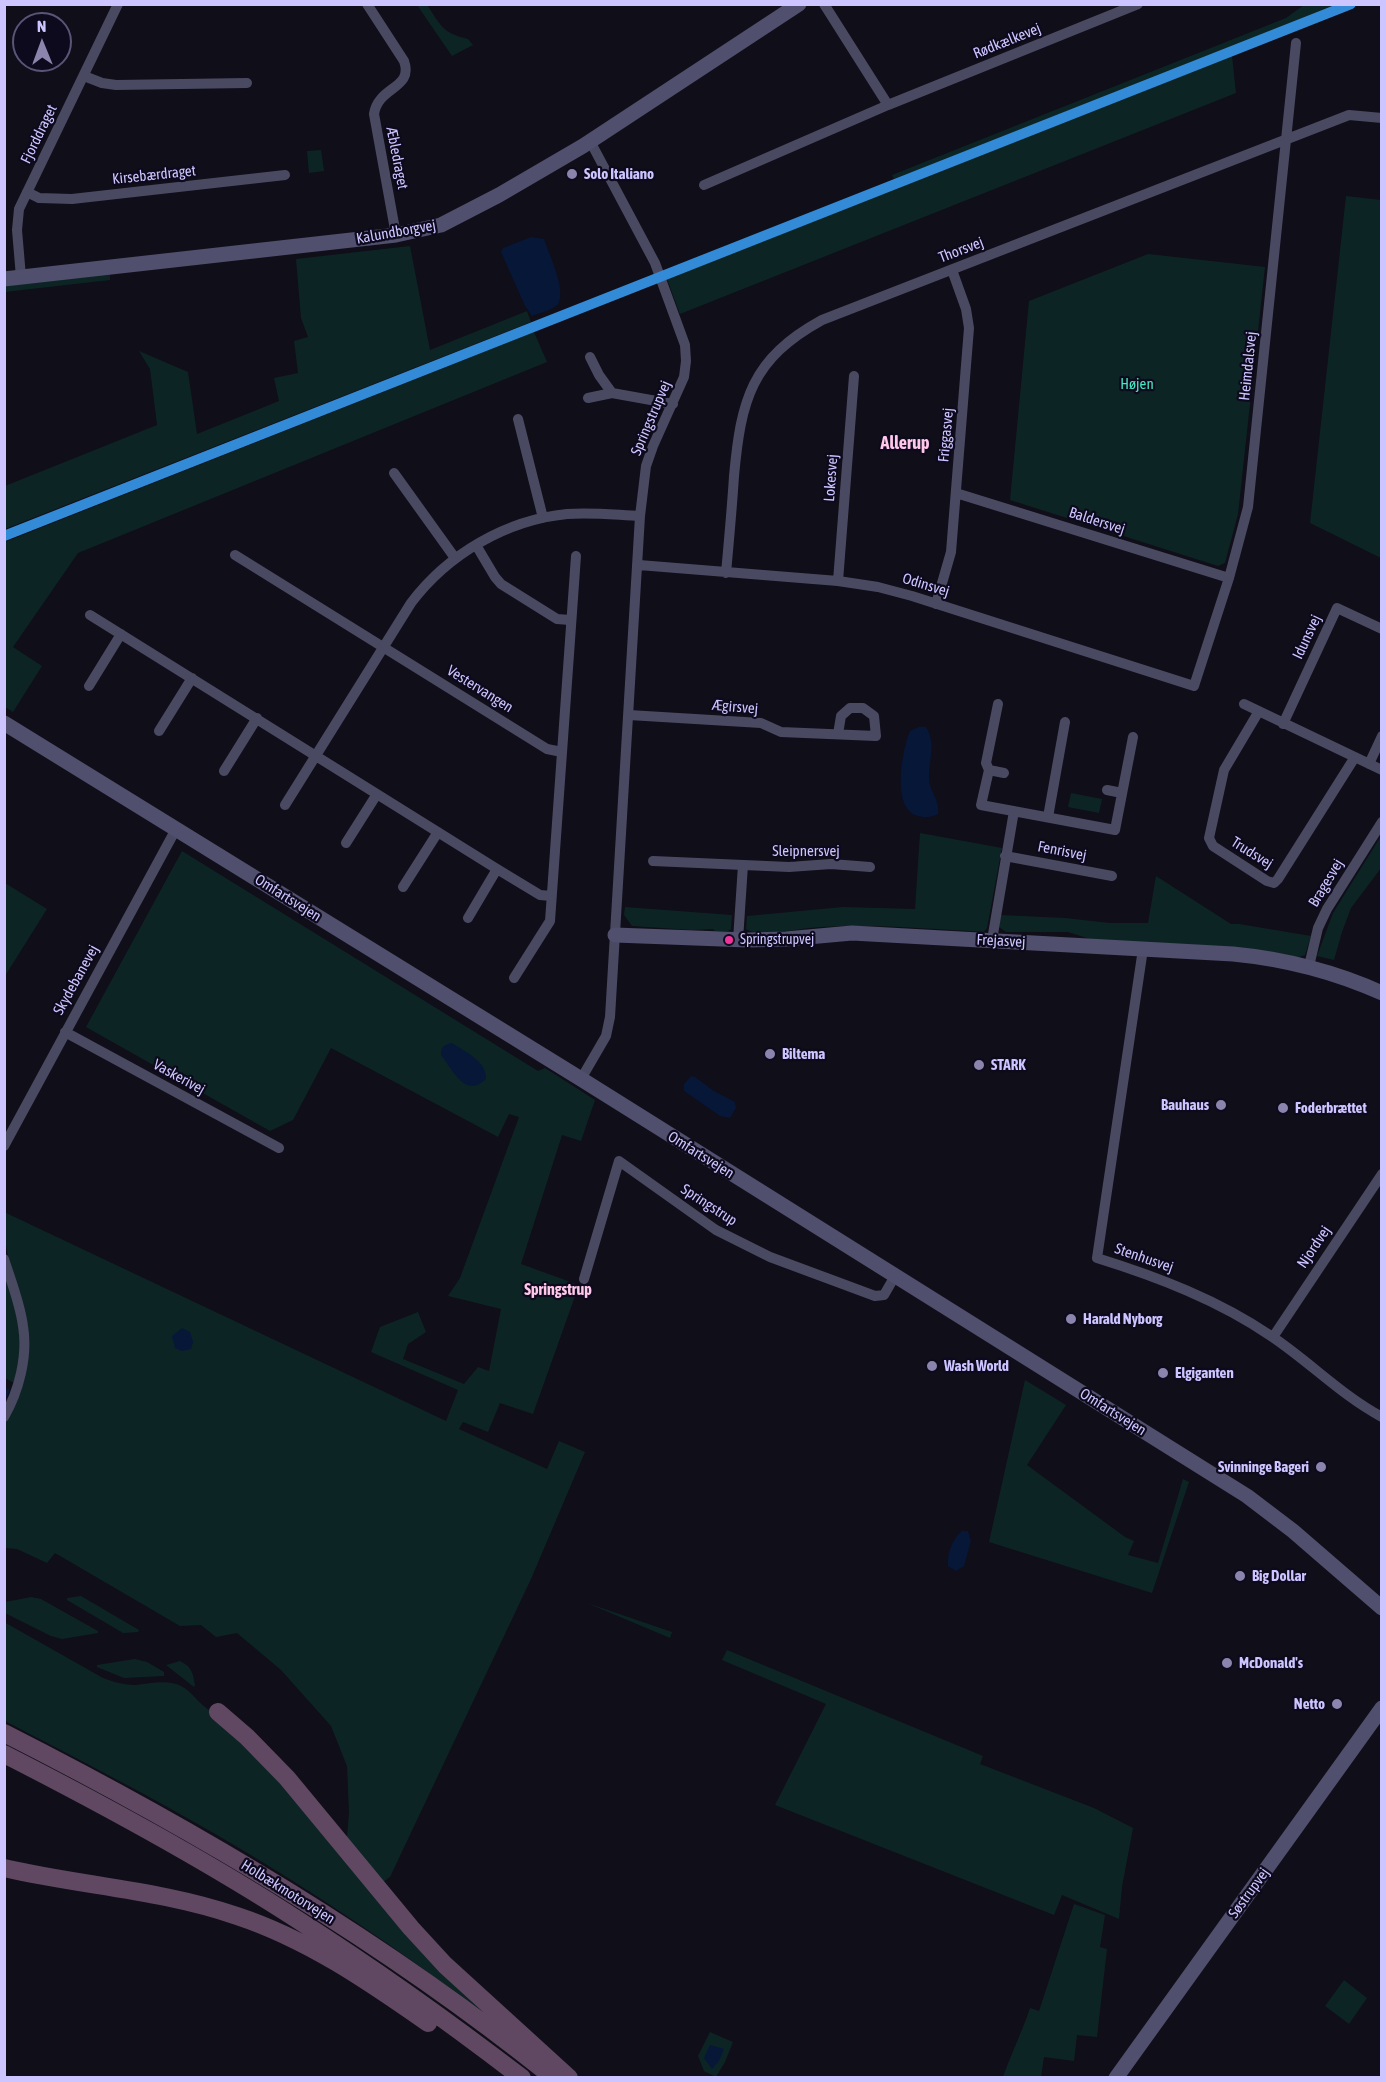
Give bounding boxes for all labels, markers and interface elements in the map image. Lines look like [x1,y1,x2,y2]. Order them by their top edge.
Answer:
north arrow [12,12,72,72]
text: N [37,17,47,35]
street label: Rødkælkevej [971,19,1043,63]
street label: Fjorddraget [17,101,61,167]
street label: Æbledraget [382,125,412,191]
street label: Kirsebærdraget [111,162,197,188]
place label: Solo Italiano [584,165,654,183]
marker: Solo Italiano [565,167,579,181]
street label: Kalundborgvej [355,216,437,248]
street label: Thorsvej [936,233,986,267]
street label: Heimdalsvej [1235,331,1261,401]
park label: Højen [1120,375,1154,393]
street label: Springstrupvej [627,378,675,458]
street label: Friggasvej [935,407,957,463]
district label: Allerup [881,432,929,454]
street label: Lokesvej [820,454,842,502]
street label: Baldersvej [1067,504,1127,538]
street label: Odinsvej [900,569,952,601]
street label: Idunsvej [1289,612,1325,662]
street label: Vestervangen [443,662,517,716]
street label: Ægirsvej [711,696,759,718]
street label: Trudsvej [1228,833,1276,873]
street label: Fenrisvej [1036,837,1088,865]
street label: Sleipnersvej [772,842,840,860]
street label: Bragesvej [1305,856,1347,910]
street label: Omfartsvejen [251,871,325,925]
street label: Frejasvej [976,931,1026,951]
place label: Springstrupvej [740,932,814,948]
marker: Springstrupvej [723,934,735,946]
street label: Skydebanevej [49,942,103,1018]
place label: Biltema [782,1045,825,1063]
marker: Biltema [763,1047,777,1061]
street label: Vaskerivej [150,1055,208,1099]
place label: STARK [991,1056,1025,1074]
marker: STARK [972,1058,986,1072]
place label: Bauhaus [1161,1096,1209,1114]
marker: Bauhaus [1214,1098,1228,1112]
place label: Foderbrættet [1295,1099,1367,1117]
marker: Foderbrættet [1276,1101,1290,1115]
street label: Omfartsvejen [664,1128,738,1182]
street label: Springstrup [678,1180,740,1230]
street label: Njordvej [1293,1222,1335,1272]
street label: Stenhusvej [1112,1240,1176,1276]
district label: Springstrup [524,1280,592,1300]
place label: Harald Nyborg [1083,1310,1162,1328]
marker: Harald Nyborg [1064,1312,1078,1326]
place label: Wash World [944,1357,1009,1375]
marker: Wash World [925,1359,939,1373]
place label: Elgiganten [1175,1364,1234,1382]
marker: Elgiganten [1156,1366,1170,1380]
street label: Omfartsvejen [1076,1385,1150,1439]
place label: Svinninge Bageri [1218,1458,1309,1476]
marker: Svinninge Bageri [1314,1460,1328,1474]
place label: Big Dollar [1252,1567,1306,1585]
marker: Big Dollar [1233,1569,1247,1583]
place label: McDonald's [1239,1654,1303,1672]
marker: McDonald's [1220,1656,1234,1670]
place label: Netto [1294,1695,1325,1713]
marker: Netto [1330,1697,1344,1711]
street label: Holbækmotorvejen [238,1856,338,1928]
street label: Søstrupvej [1225,1864,1273,1922]

